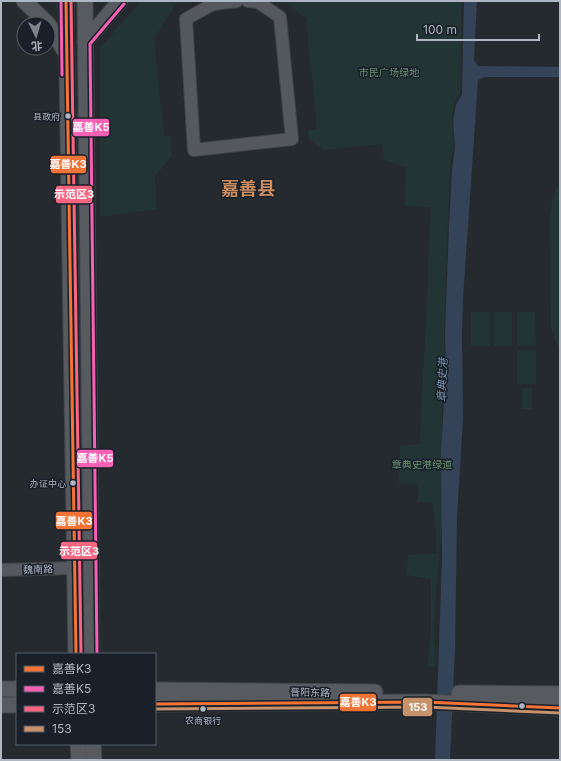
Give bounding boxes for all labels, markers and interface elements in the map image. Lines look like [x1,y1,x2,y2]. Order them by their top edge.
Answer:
north arrow [16,16,56,56]
scale bar [417,16,539,42]
text: 100 m [423,22,457,37]
text: 北 [31,39,43,53]
park label: 市民广场绿地 [359,66,420,78]
place label: 县政府 [33,111,60,122]
marker: 县政府 [63,111,73,121]
line badge: 嘉善K5 [72,118,110,137]
text: 嘉善K5 [73,120,109,134]
line badge: 嘉善K3 [50,155,87,174]
text: 嘉善K3 [49,157,87,171]
district label: 嘉善县 [221,178,275,199]
line badge: 示范区3 [55,185,93,204]
text: 示范区3 [54,187,94,201]
water label: 章典史港 [434,356,450,402]
line badge: 嘉善K5 [76,449,114,468]
text: 嘉善K5 [77,451,113,465]
park label: 章典史港绿道 [392,458,452,470]
place label: 办证中心 [30,478,66,489]
marker: 办证中心 [68,478,78,488]
line badge: 嘉善K3 [55,511,93,530]
text: 嘉善K3 [55,514,93,528]
line badge: 示范区3 [60,541,98,560]
text: 示范区3 [59,544,99,558]
street label: 魏南路 [23,562,53,576]
legend [16,653,156,745]
text: 嘉善K3 [52,661,91,676]
text: 嘉善K5 [52,681,91,696]
street label: 晋阳东路 [290,686,330,698]
line badge: 嘉善K3 [339,693,377,712]
text: 嘉善K3 [339,695,377,709]
line badge: 153 [402,697,433,717]
text: 153 [409,700,427,714]
text: 示范区3 [52,701,95,716]
unlabelled marker [517,701,527,711]
marker: 农商银行 [198,704,208,714]
place label: 农商银行 [185,715,221,726]
text: 153 [52,721,72,736]

